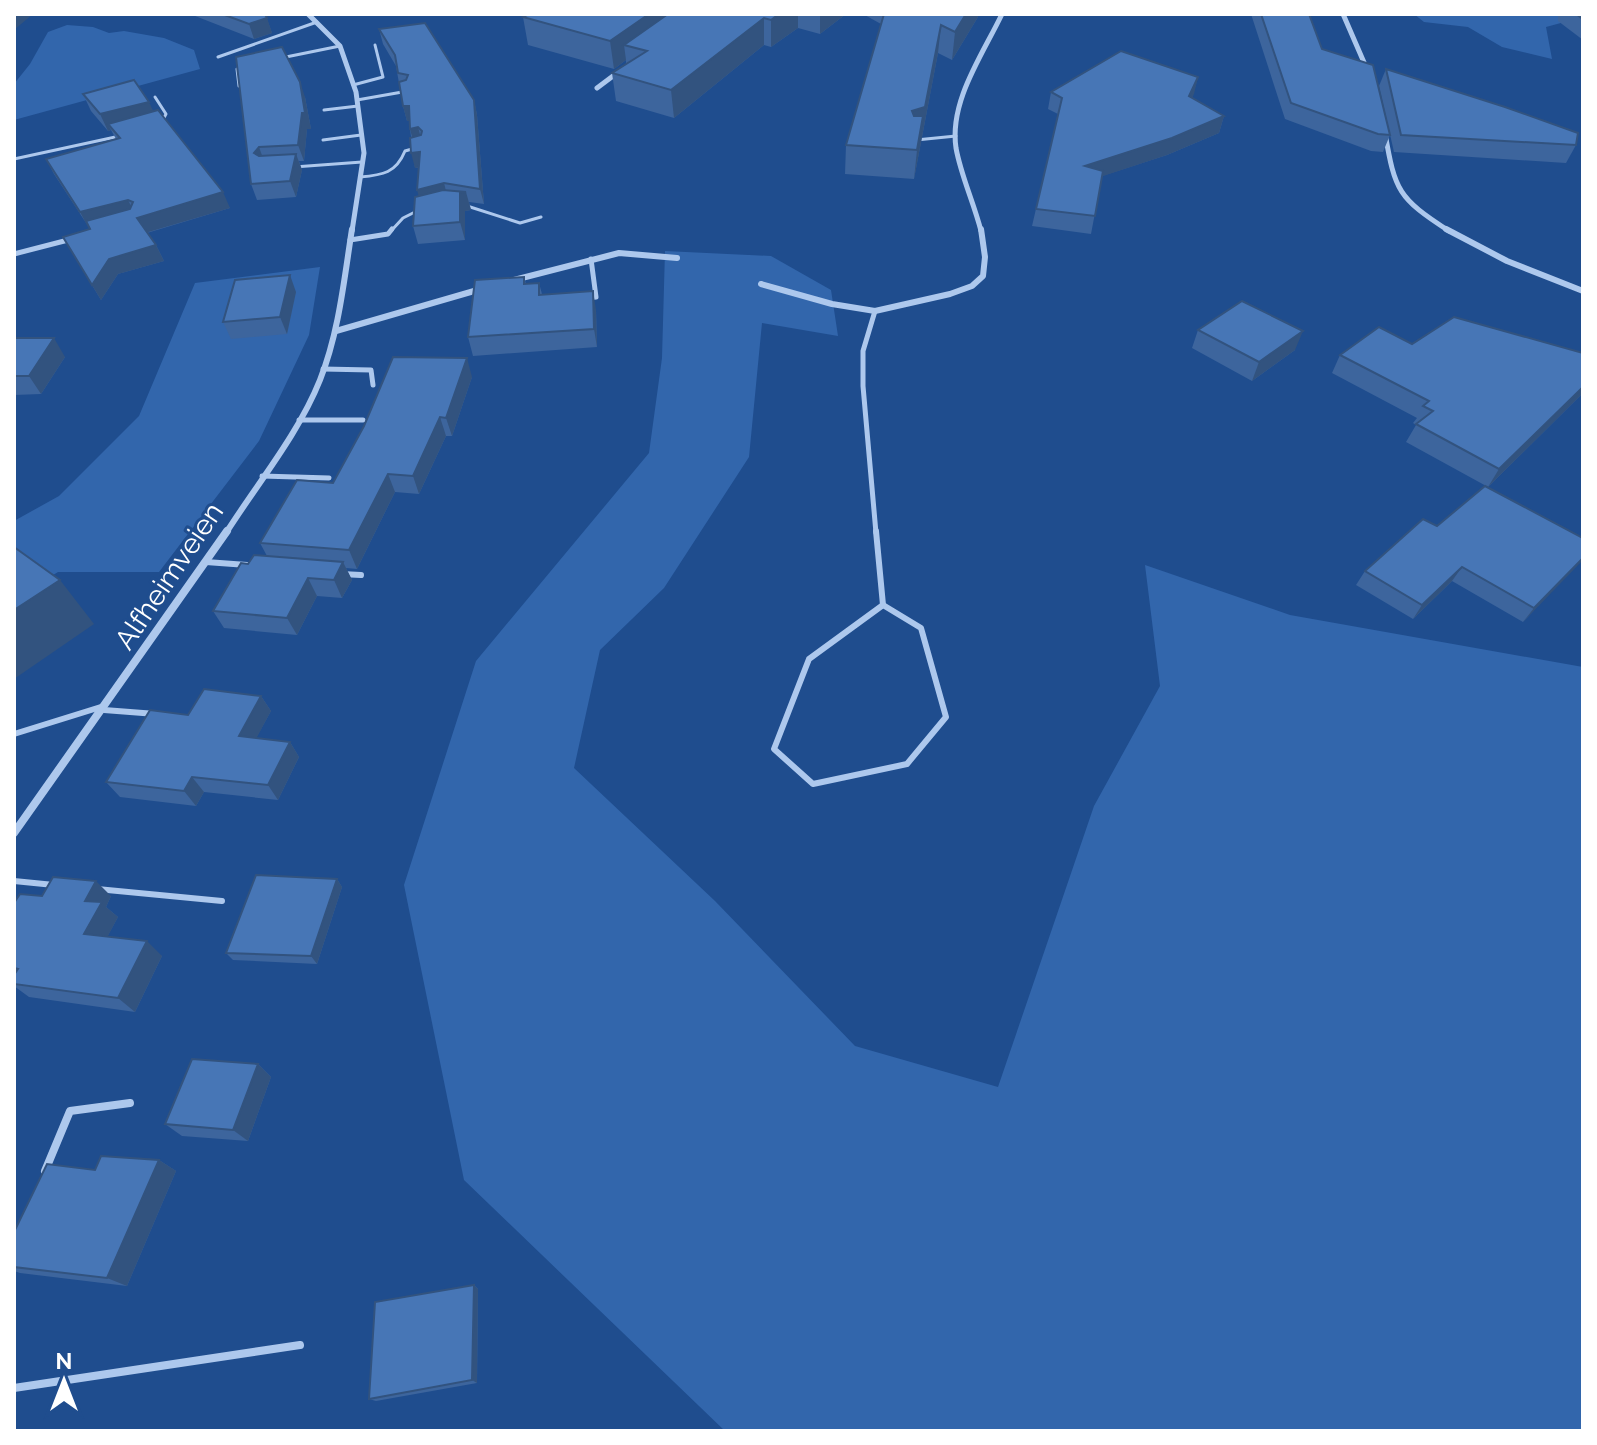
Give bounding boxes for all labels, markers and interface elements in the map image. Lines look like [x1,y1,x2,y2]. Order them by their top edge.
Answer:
street label: Alfheimveien [108,496,230,656]
north arrow [24,1341,104,1421]
text: N [56,1348,72,1374]

